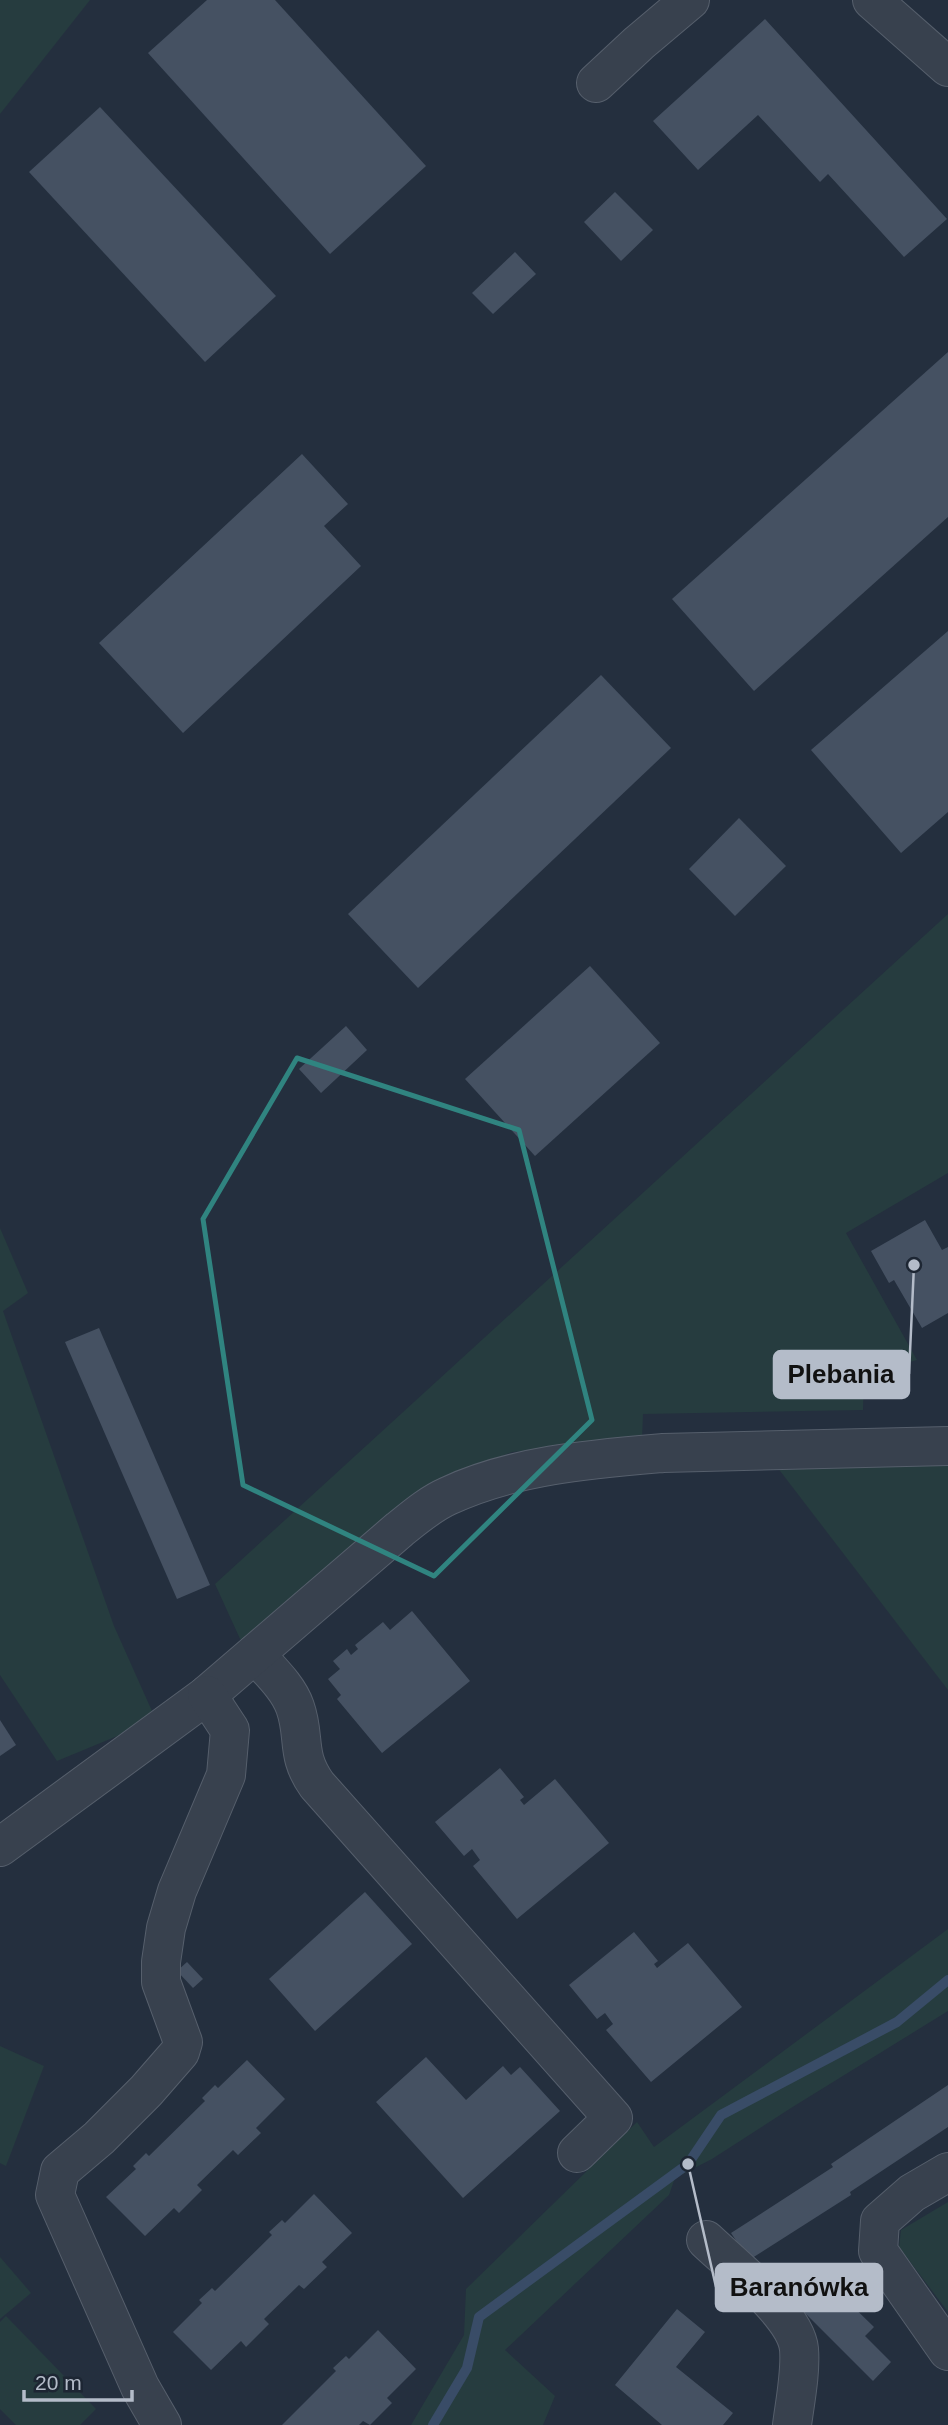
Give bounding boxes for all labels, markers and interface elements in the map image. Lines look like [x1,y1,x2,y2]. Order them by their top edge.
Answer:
callout: Plebania [774,1351,909,1398]
text: Plebania [788,1359,895,1389]
callout: Baranówka [716,2264,882,2311]
text: Baranówka [730,2272,869,2302]
scale bar [24,2358,133,2402]
text: 20 m [35,2371,82,2394]

